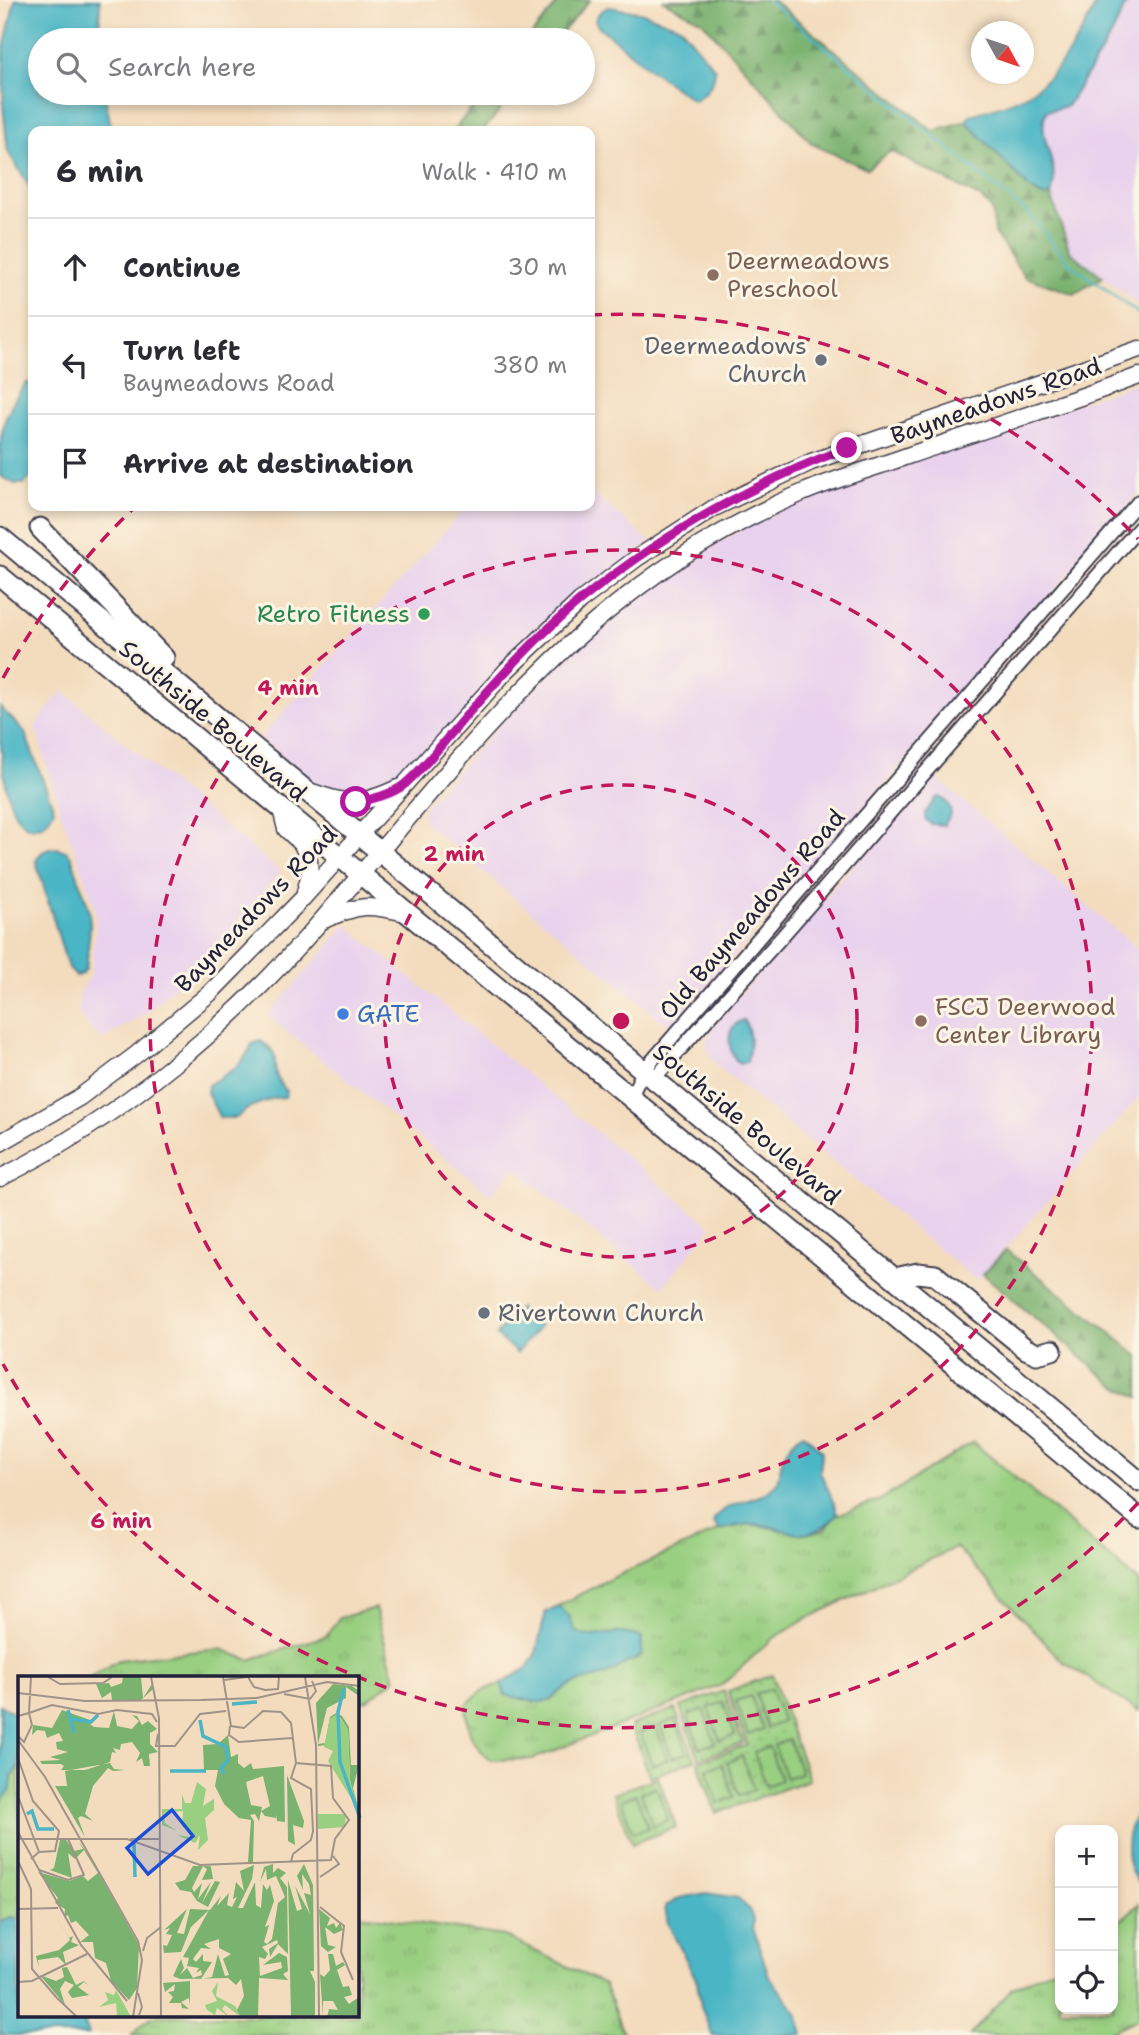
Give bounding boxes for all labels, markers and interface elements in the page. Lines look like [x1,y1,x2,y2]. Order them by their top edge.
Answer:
north arrow [971,21,1034,84]
search box [28,28,595,105]
icon: search [52,48,90,86]
text: Search here [108,49,257,84]
text: 6 min [56,151,143,192]
text: Walk · 410 m [422,157,567,187]
place label: Deermeadows Preschool [727,245,890,305]
icon: ahead [56,248,94,286]
text: Continue [123,250,241,285]
text: 30 m [508,252,567,282]
marker: Deermeadows Preschool [705,267,721,283]
place label: Deermeadows Church [644,330,807,390]
text: Turn left [123,333,240,368]
icon: left [56,346,94,384]
text: 380 m [492,350,567,380]
street label: Baymeadows Road [886,350,1106,452]
marker: Deermeadows Church [813,352,829,368]
text: Baymeadows Road [123,368,335,398]
route end [831,432,862,463]
icon: arrive [56,444,94,482]
text: Arrive at destination [123,446,413,481]
place label: Retro Fitness [257,598,410,630]
marker: Retro Fitness [416,606,432,622]
street label: Southside Boulevard [112,633,314,809]
text: 4 min [257,674,319,702]
route start [340,786,371,817]
street label: Old Baymeadows Road [652,802,852,1026]
street label: Baymeadows Road [168,818,344,1000]
text: 2 min [423,840,485,868]
place label: FSCJ Deerwood Center Library [935,991,1116,1051]
place label: GATE [357,998,420,1030]
marker: GATE [335,1006,351,1022]
centre of rings [609,1009,633,1033]
marker: FSCJ Deerwood Center Library [913,1013,929,1029]
street label: Southside Boulevard [646,1036,848,1212]
place label: Rivertown Church [498,1297,704,1329]
marker: Rivertown Church [476,1305,492,1321]
text: 6 min [90,1507,152,1535]
inset map [18,1676,359,2018]
map controls [1055,1825,1118,2014]
button: + [1055,1825,1118,1888]
button: − [1055,1888,1118,1951]
button: locate [1055,1951,1118,2014]

